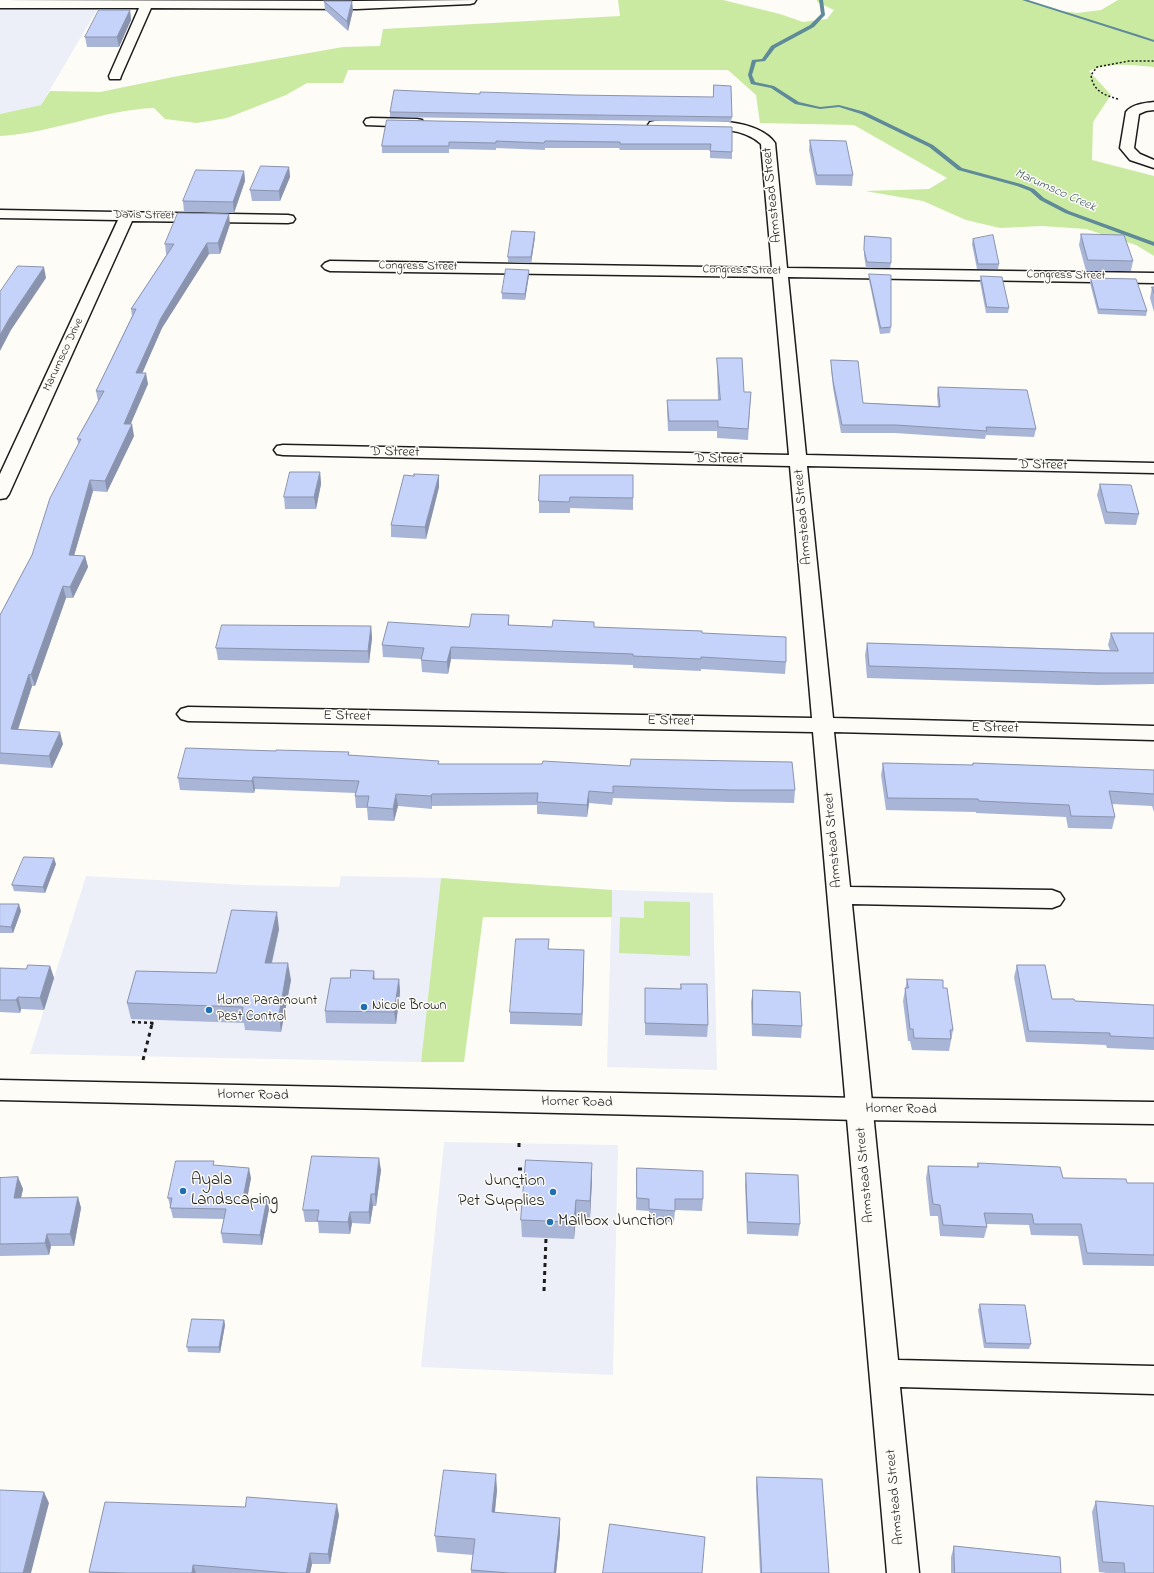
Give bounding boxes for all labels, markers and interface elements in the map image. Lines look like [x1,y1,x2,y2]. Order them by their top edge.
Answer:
street label: Armstead Street [760,146,786,244]
water label: Marumsco Creek [1012,166,1098,216]
street label: Davis Street [113,208,175,224]
street label: Congress Street [379,259,457,275]
street label: Congress Street [703,263,781,279]
street label: Congress Street [1027,268,1105,284]
street label: Marumsco Drive [41,316,87,394]
street label: D Street [370,444,420,462]
street label: D Street [694,451,744,469]
street label: D Street [1018,457,1068,475]
street label: Armstead Street [791,468,817,566]
street label: E Street [323,708,371,726]
street label: E Street [647,713,695,731]
street label: E Street [971,720,1019,738]
street label: Armstead Street [821,791,847,889]
place label: Home Paramount Pest Control [217,994,317,1026]
place label: Nicole Brown [372,999,446,1015]
marker: Nicole Brown [359,1002,369,1012]
marker: Home Paramount Pest Control [204,1005,214,1015]
street label: Horner Road [217,1087,289,1105]
street label: Horner Road [541,1094,613,1112]
street label: Horner Road [865,1101,937,1119]
street label: Armstead Street [853,1126,879,1224]
place label: Ayala Landscaping [191,1171,278,1211]
place label: Junction Pet Supplies [458,1172,545,1212]
marker: Ayala Landscaping [178,1186,188,1196]
marker: Junction Pet Supplies [548,1187,558,1197]
place label: Mailbox Junction [558,1212,673,1232]
marker: Mailbox Junction [545,1217,555,1227]
street label: Armstead Street [883,1448,909,1546]

